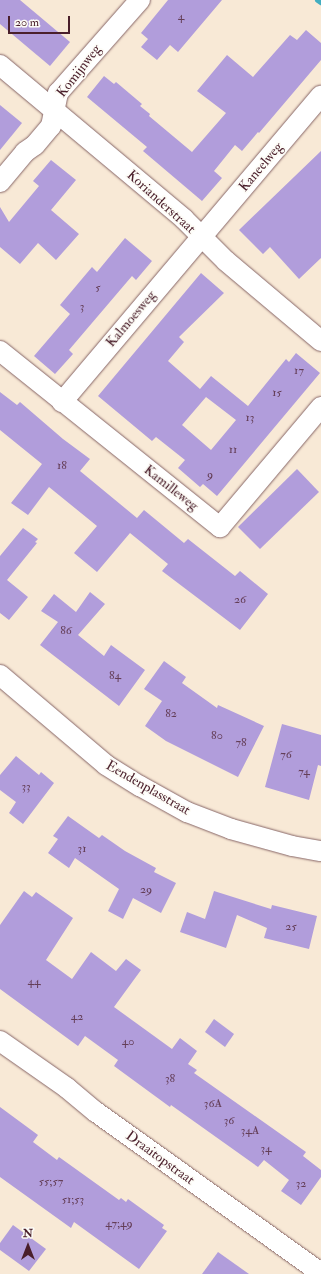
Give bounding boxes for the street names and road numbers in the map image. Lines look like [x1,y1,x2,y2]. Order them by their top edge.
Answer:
street label: Komijnweg [53,41,105,101]
street label: Kaneelweg [236,139,286,195]
street label: Korianderstraat [123,167,199,237]
street label: Kalmoesweg [103,287,159,351]
street label: Kamilleweg [140,462,202,514]
street label: Eendenplasstraat [103,757,193,819]
street label: Draaitopstraat [122,1127,198,1189]

